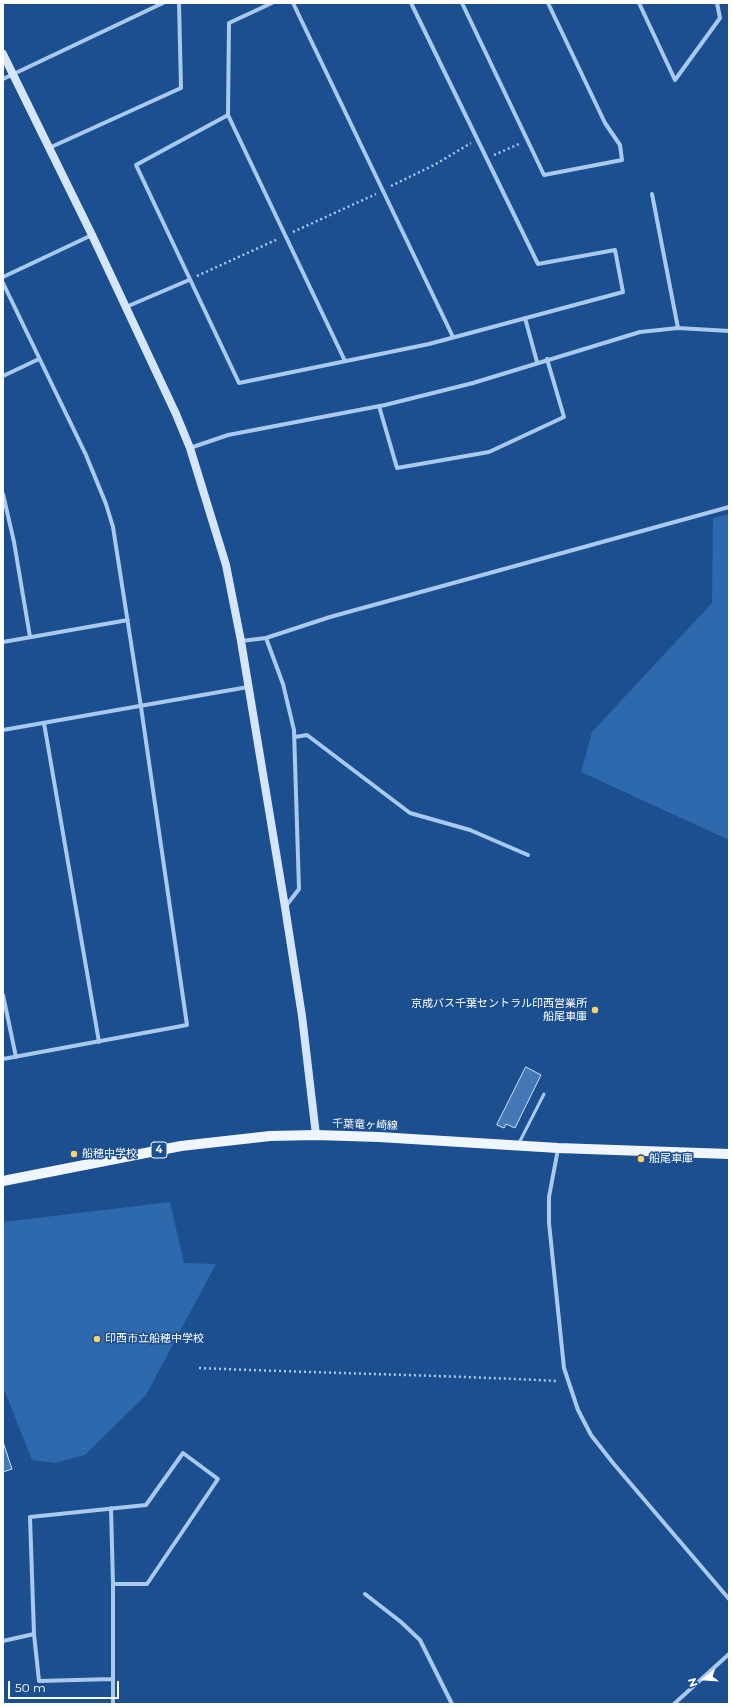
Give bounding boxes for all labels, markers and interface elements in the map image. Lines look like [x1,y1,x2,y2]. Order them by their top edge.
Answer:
place label: 京成バス千葉セントラル印西営業所 船尾車庫 [411,997,587,1023]
marker: 京成バス千葉セントラル印西営業所 船尾車庫 [590,1005,600,1015]
street label: 千葉竜ヶ崎線 [332,1117,398,1133]
road number: 4 [151,1142,167,1158]
place label: 船穂中学校 [82,1147,137,1161]
marker: 船穂中学校 [69,1149,79,1159]
place label: 船尾車庫 [649,1152,693,1166]
marker: 船尾車庫 [636,1154,646,1164]
place label: 印西市立船穂中学校 [105,1332,204,1346]
marker: 印西市立船穂中学校 [92,1334,102,1344]
north arrow [684,1659,724,1699]
scale bar [10,1673,121,1699]
text: N [685,1676,701,1689]
text: 50 m [15,1680,46,1695]

